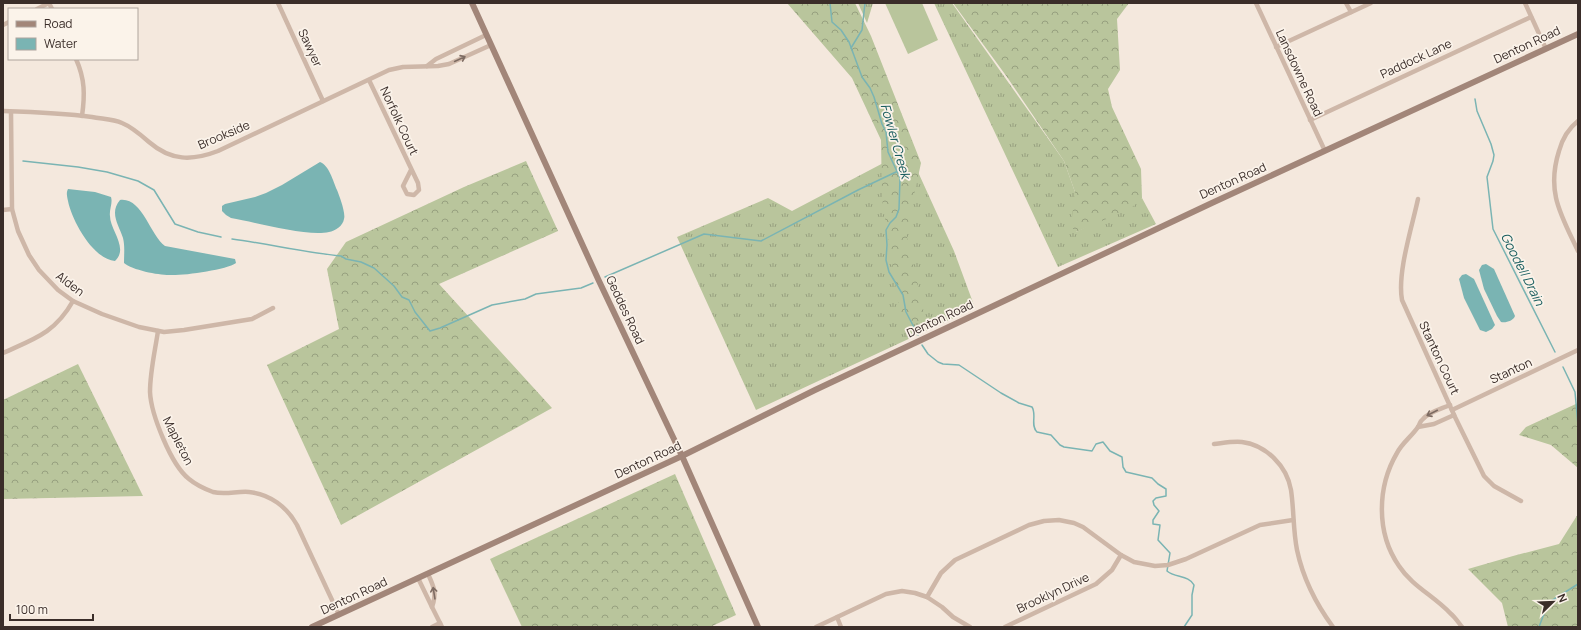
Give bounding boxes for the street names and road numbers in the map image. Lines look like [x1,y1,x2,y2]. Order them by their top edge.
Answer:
street label: Denton Road [1491,22,1563,67]
street label: Sawyer [294,26,327,70]
street label: Lansdowne Road [1272,26,1327,119]
street label: Paddock Lane [1377,35,1454,82]
street label: Norfolk Court [376,84,423,158]
street label: Brookside [195,116,252,153]
street label: Denton Road [1197,158,1269,203]
street label: Alden [53,267,88,300]
street label: Geddes Road [602,273,649,347]
street label: Denton Road [904,296,976,341]
street label: Stanton Court [1415,318,1464,397]
street label: Stanton [1487,353,1535,388]
street label: Mapleton [159,414,198,468]
street label: Denton Road [612,437,684,482]
street label: Brooklyn Drive [1014,568,1092,617]
street label: Denton Road [318,573,390,618]

